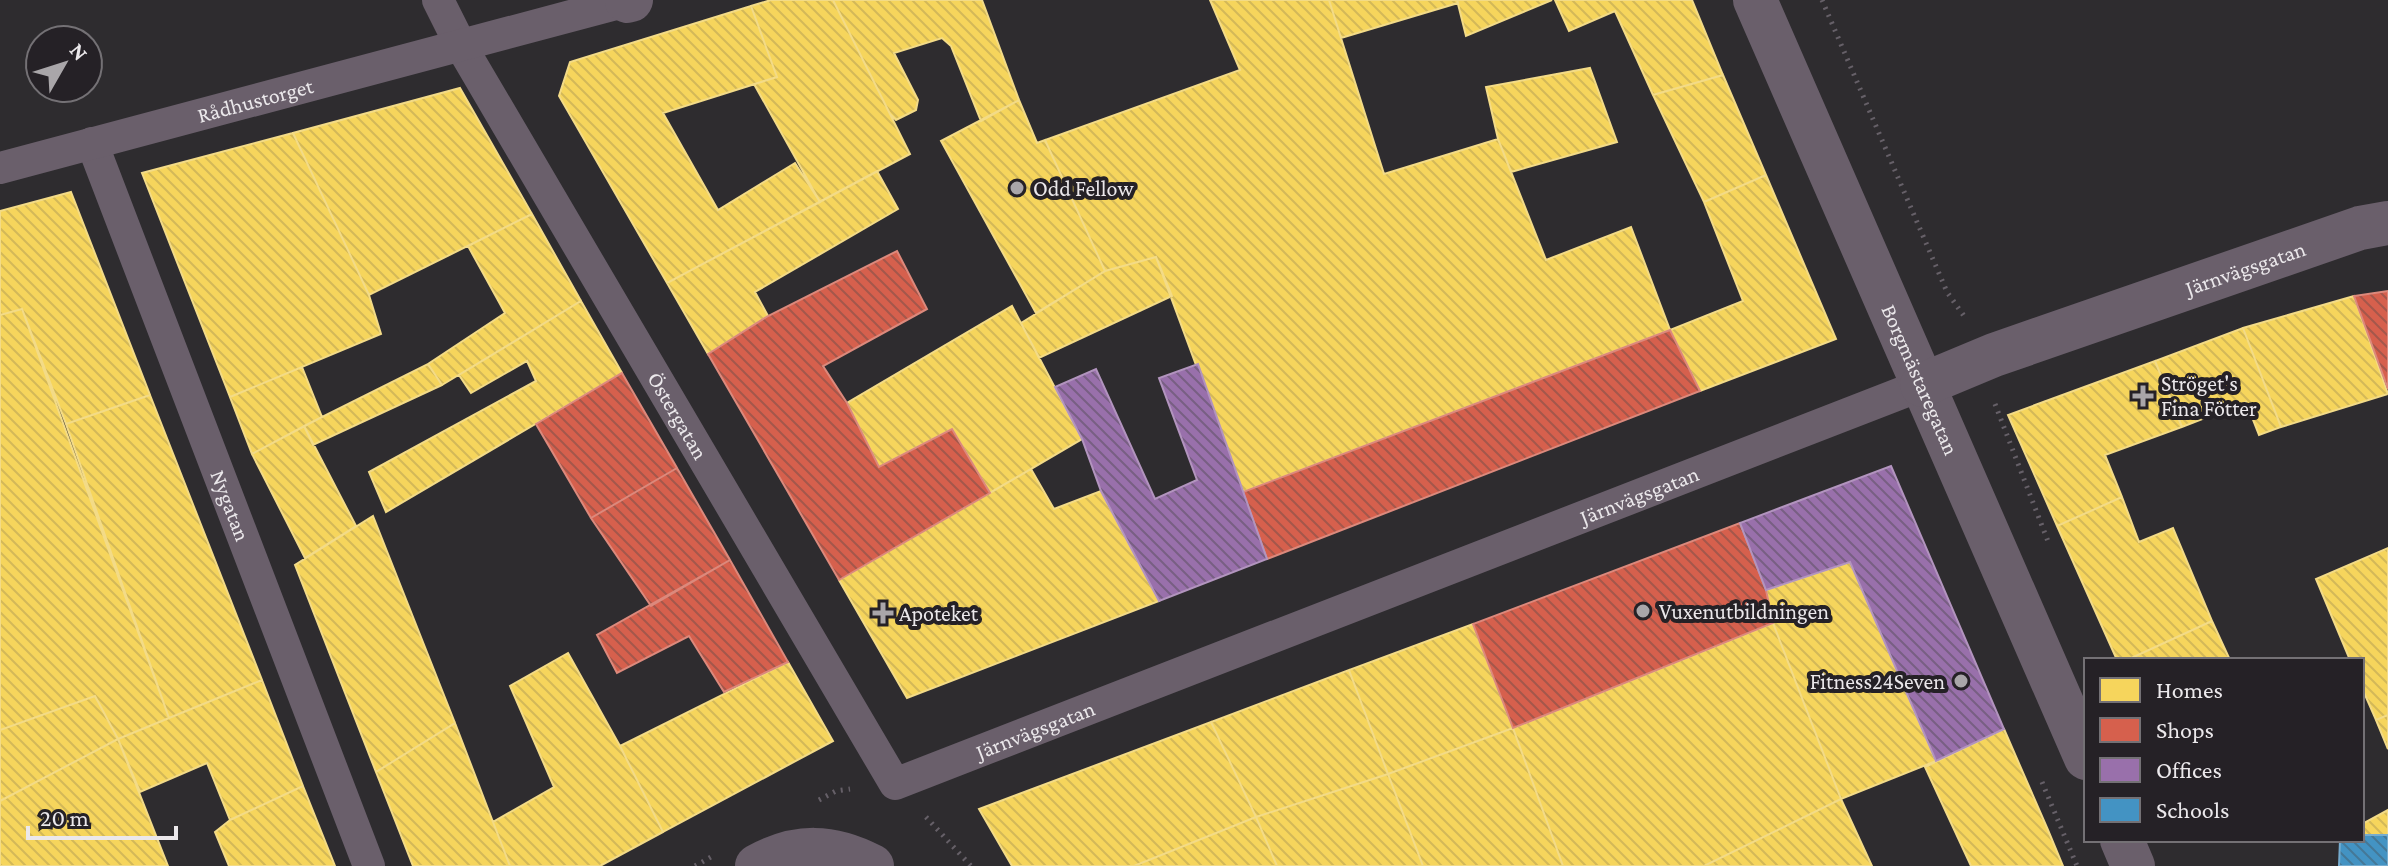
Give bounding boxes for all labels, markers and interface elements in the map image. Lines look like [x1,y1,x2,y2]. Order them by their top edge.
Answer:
north arrow [24,24,104,104]
text: N [65,38,94,65]
street label: Rådhustorget [195,73,317,128]
place label: Odd Fellow [1033,176,1134,201]
marker: Odd Fellow [1008,179,1026,197]
street label: Järnvägsgatan [2180,236,2309,301]
street label: Borgmästaregatan [1876,300,1964,459]
street label: Östergatan [642,367,713,464]
place label: Ströget's Fina Fötter [2161,371,2257,421]
marker: Ströget's Fina Fötter [2132,385,2154,407]
street label: Järnvägsgatan [1574,461,1703,530]
street label: Nygatan [205,466,255,545]
place label: Vuxenutbildningen [1659,599,1829,624]
place label: Apoteket [899,601,979,626]
marker: Vuxenutbildningen [1634,602,1652,620]
marker: Apoteket [874,604,892,622]
legend [2084,658,2364,842]
place label: Fitness24Seven [1810,669,1945,694]
marker: Fitness24Seven [1952,672,1970,690]
text: Homes [2156,676,2223,703]
street label: Järnvägsgatan [970,696,1099,765]
text: Shops [2156,716,2214,743]
text: Offices [2156,756,2222,783]
scale bar [28,790,176,840]
text: Schools [2156,796,2230,823]
text: 20 m [40,804,89,831]

